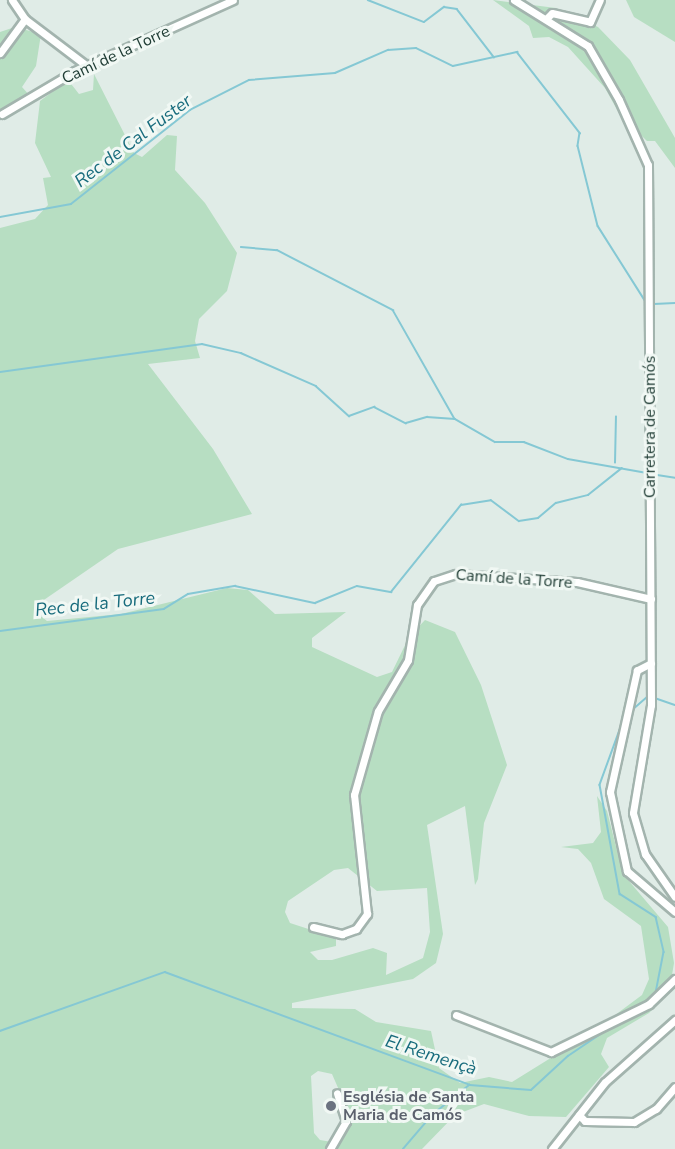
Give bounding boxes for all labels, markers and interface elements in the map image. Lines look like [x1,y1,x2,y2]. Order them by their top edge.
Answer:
street label: Camí de la Torre [59,22,173,88]
water label: Rec de Cal Fuster [70,90,196,192]
street label: Carretera de Camós [640,356,660,498]
street label: Camí de la Torre [455,565,573,593]
water label: Rec de la Torre [34,587,156,621]
water label: El Remençà [383,1030,479,1080]
place label: Església de Santa Maria de Camós [343,1087,474,1125]
marker: Església de Santa Maria de Camós [324,1099,338,1113]

